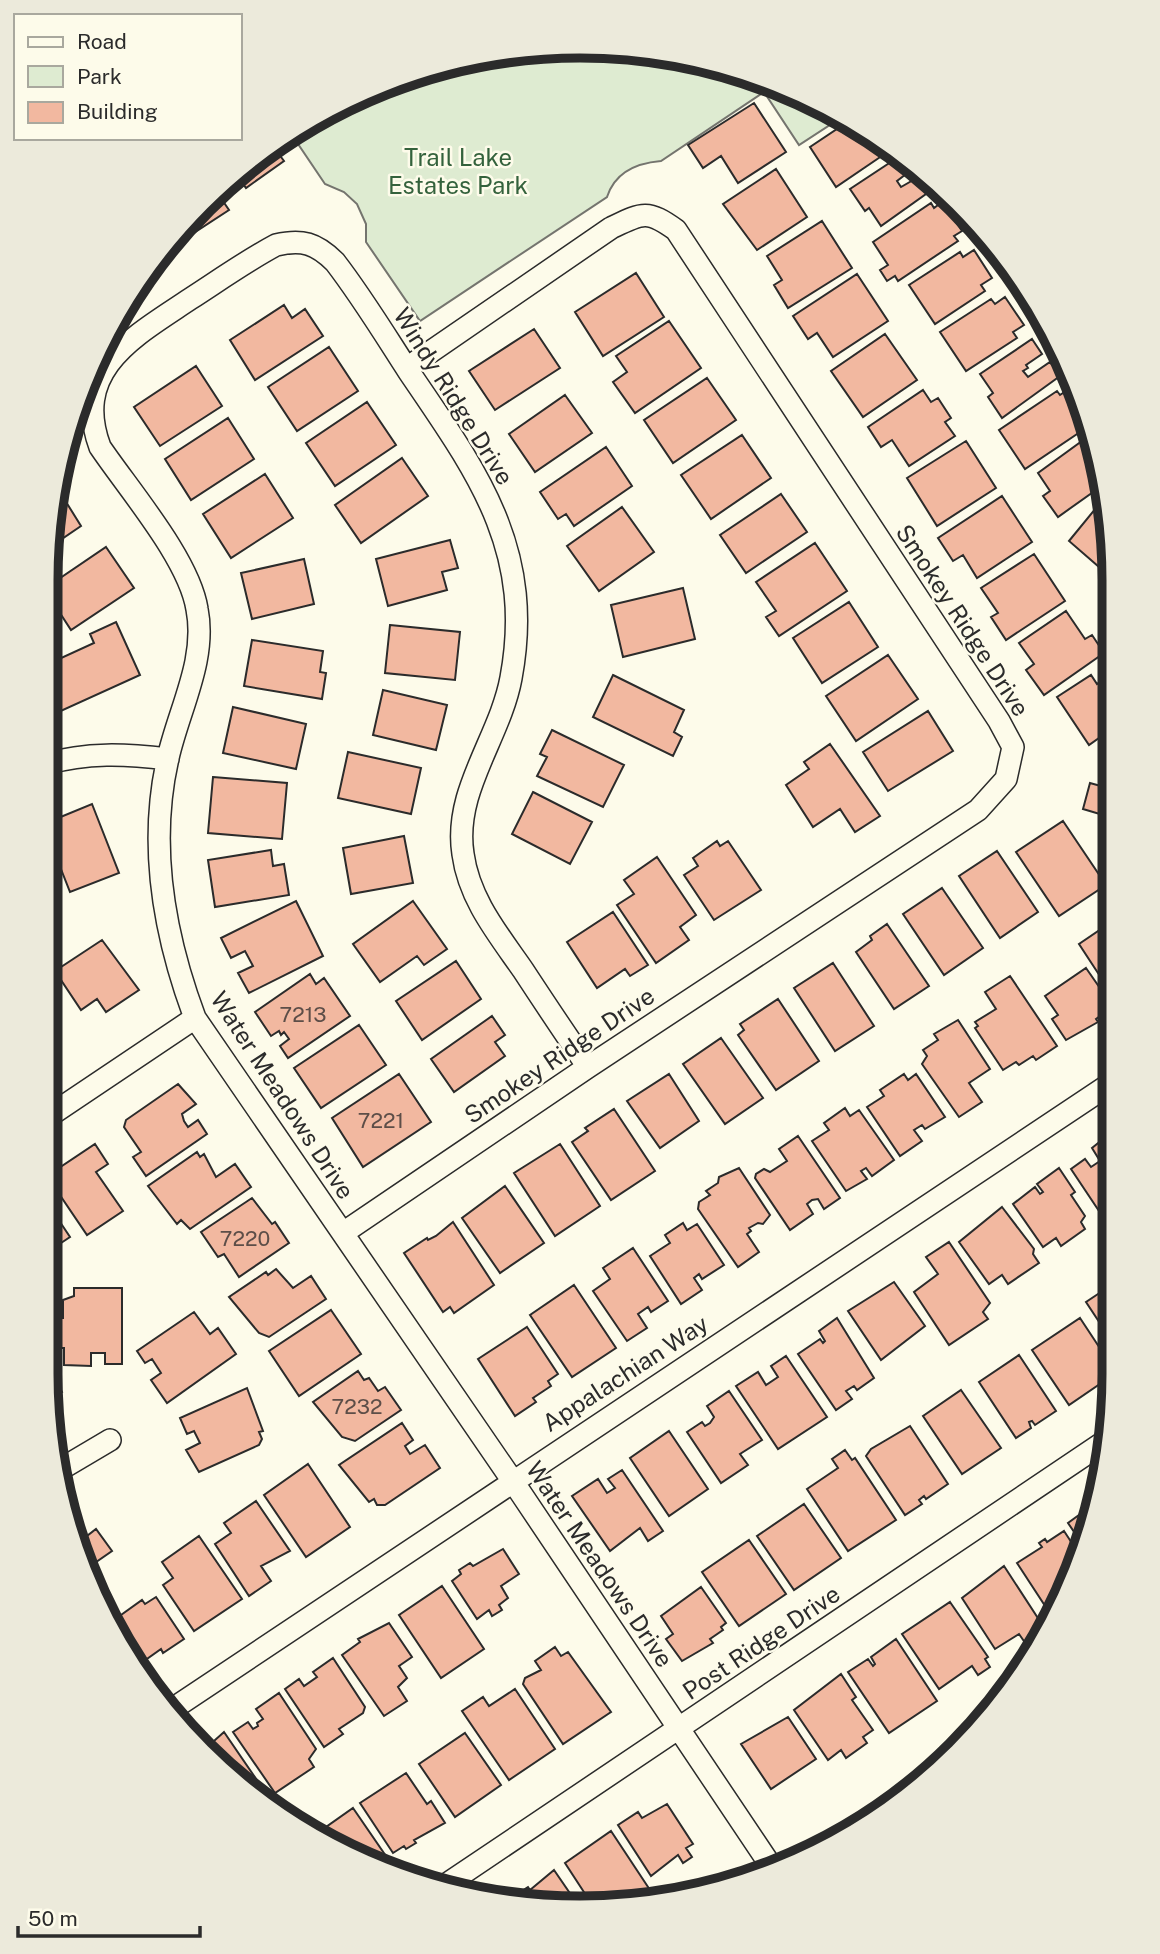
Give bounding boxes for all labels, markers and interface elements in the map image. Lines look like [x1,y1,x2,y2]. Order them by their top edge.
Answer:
legend [14,14,242,140]
text: Road [77,29,127,54]
text: Park [77,64,122,89]
text: Building [77,99,158,124]
park label: Trail Lake Estates Park [388,143,528,199]
street label: Windy Ridge Drive [388,302,520,490]
street label: Smokey Ridge Drive [891,519,1035,721]
street label: Smokey Ridge Drive [459,981,659,1129]
street label: Water Meadows Drive [205,986,361,1204]
house number: 7213 [279,1002,327,1027]
house number: 7221 [358,1108,404,1133]
house number: 7220 [220,1226,270,1251]
street label: Appalachian Way [537,1309,713,1437]
house number: 7232 [331,1394,383,1419]
street label: Water Meadows Drive [521,1456,679,1672]
street label: Post Ridge Drive [677,1579,845,1705]
scale bar [18,1895,200,1939]
text: 50 m [28,1906,78,1931]

